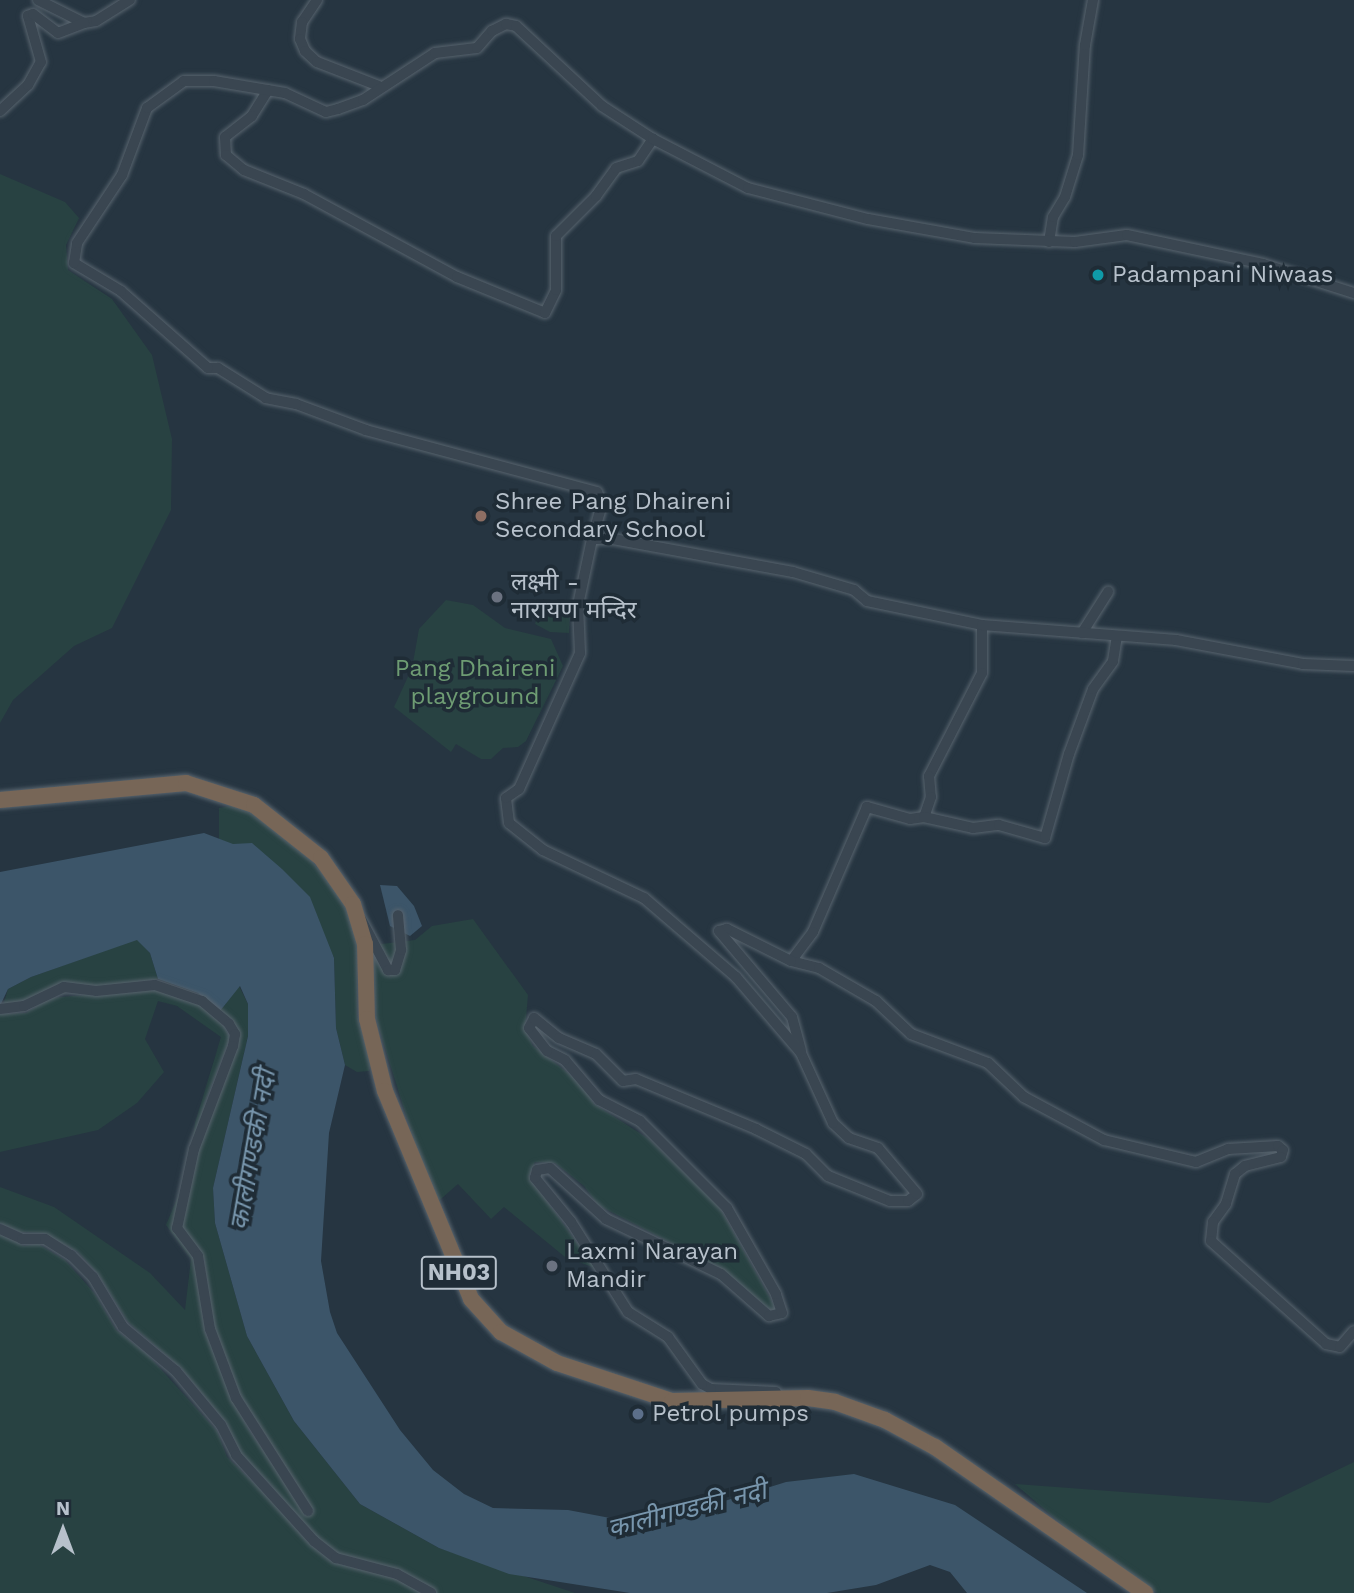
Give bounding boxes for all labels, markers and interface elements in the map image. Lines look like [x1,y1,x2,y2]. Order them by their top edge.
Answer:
place label: Padampani Niwaas [1112,261,1333,289]
marker: Padampani Niwaas [1090,267,1106,283]
place label: Shree Pang Dhaireni Secondary School [495,488,731,544]
marker: Shree Pang Dhaireni Secondary School [473,508,489,524]
place label: लक्ष्मी - नारायण मन्दिर [511,569,637,625]
marker: लक्ष्मी - नारायण मन्दिर [489,589,505,605]
park label: Pang Dhaireni playground [395,655,555,711]
water label: कालीगण्डकी नदी [224,1067,282,1233]
place label: Laxmi Narayan Mandir [566,1238,738,1294]
road number: NH03 [420,1254,498,1292]
marker: Laxmi Narayan Mandir [544,1258,560,1274]
place label: Petrol pumps [652,1400,810,1428]
marker: Petrol pumps [630,1406,646,1422]
water label: कालीगण्डकी नदी [604,1475,770,1545]
north arrow [28,1495,98,1565]
text: N [56,1497,70,1520]

